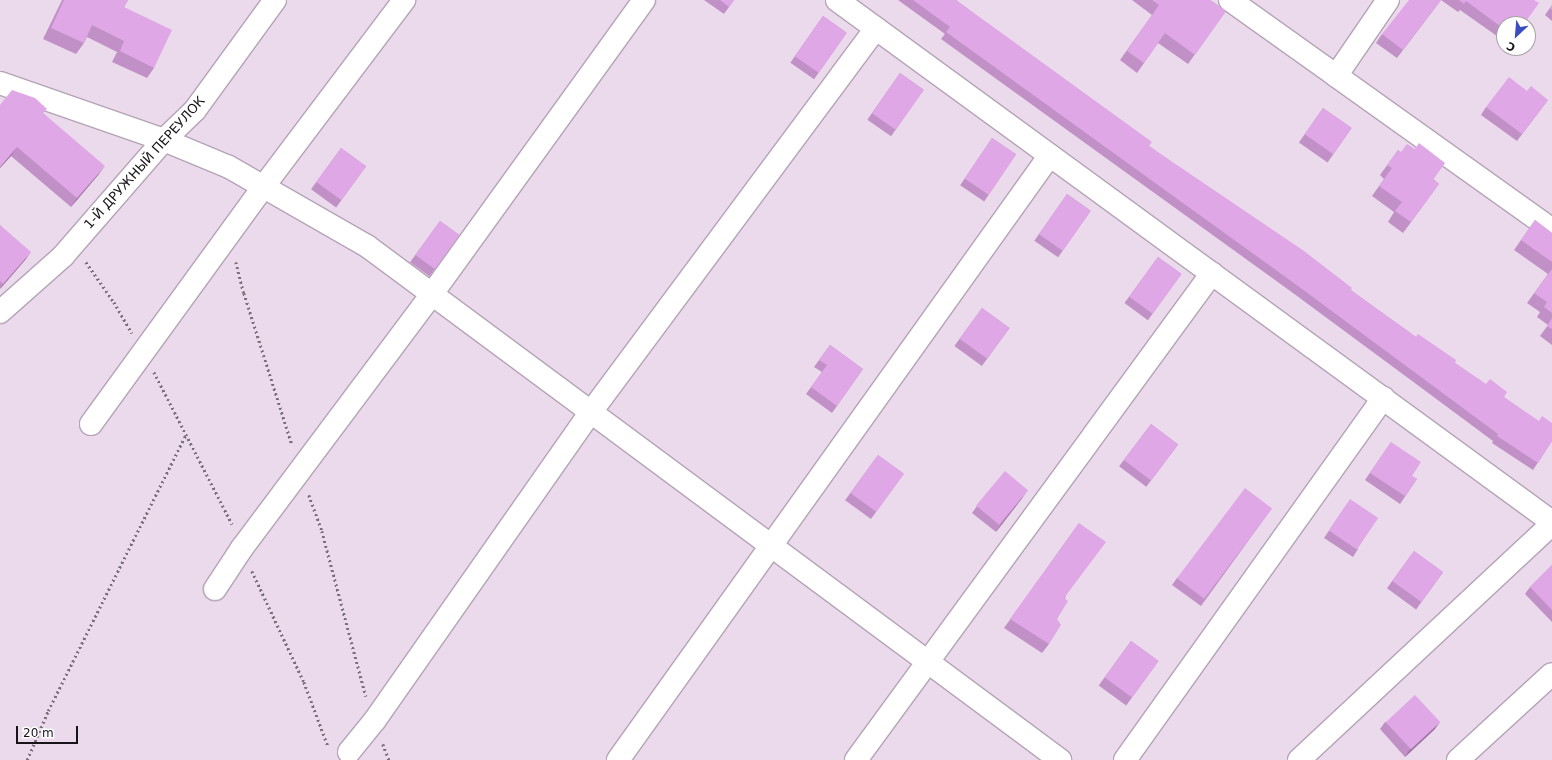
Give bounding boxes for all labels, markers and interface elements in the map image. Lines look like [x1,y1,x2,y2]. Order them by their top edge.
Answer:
north arrow [1496,16,1536,56]
text: С [1504,39,1517,54]
street label: 1-Й ДРУЖНЫЙ ПЕРЕУЛОК [81,93,209,233]
scale bar [18,718,80,744]
text: 20 m [23,726,54,740]

